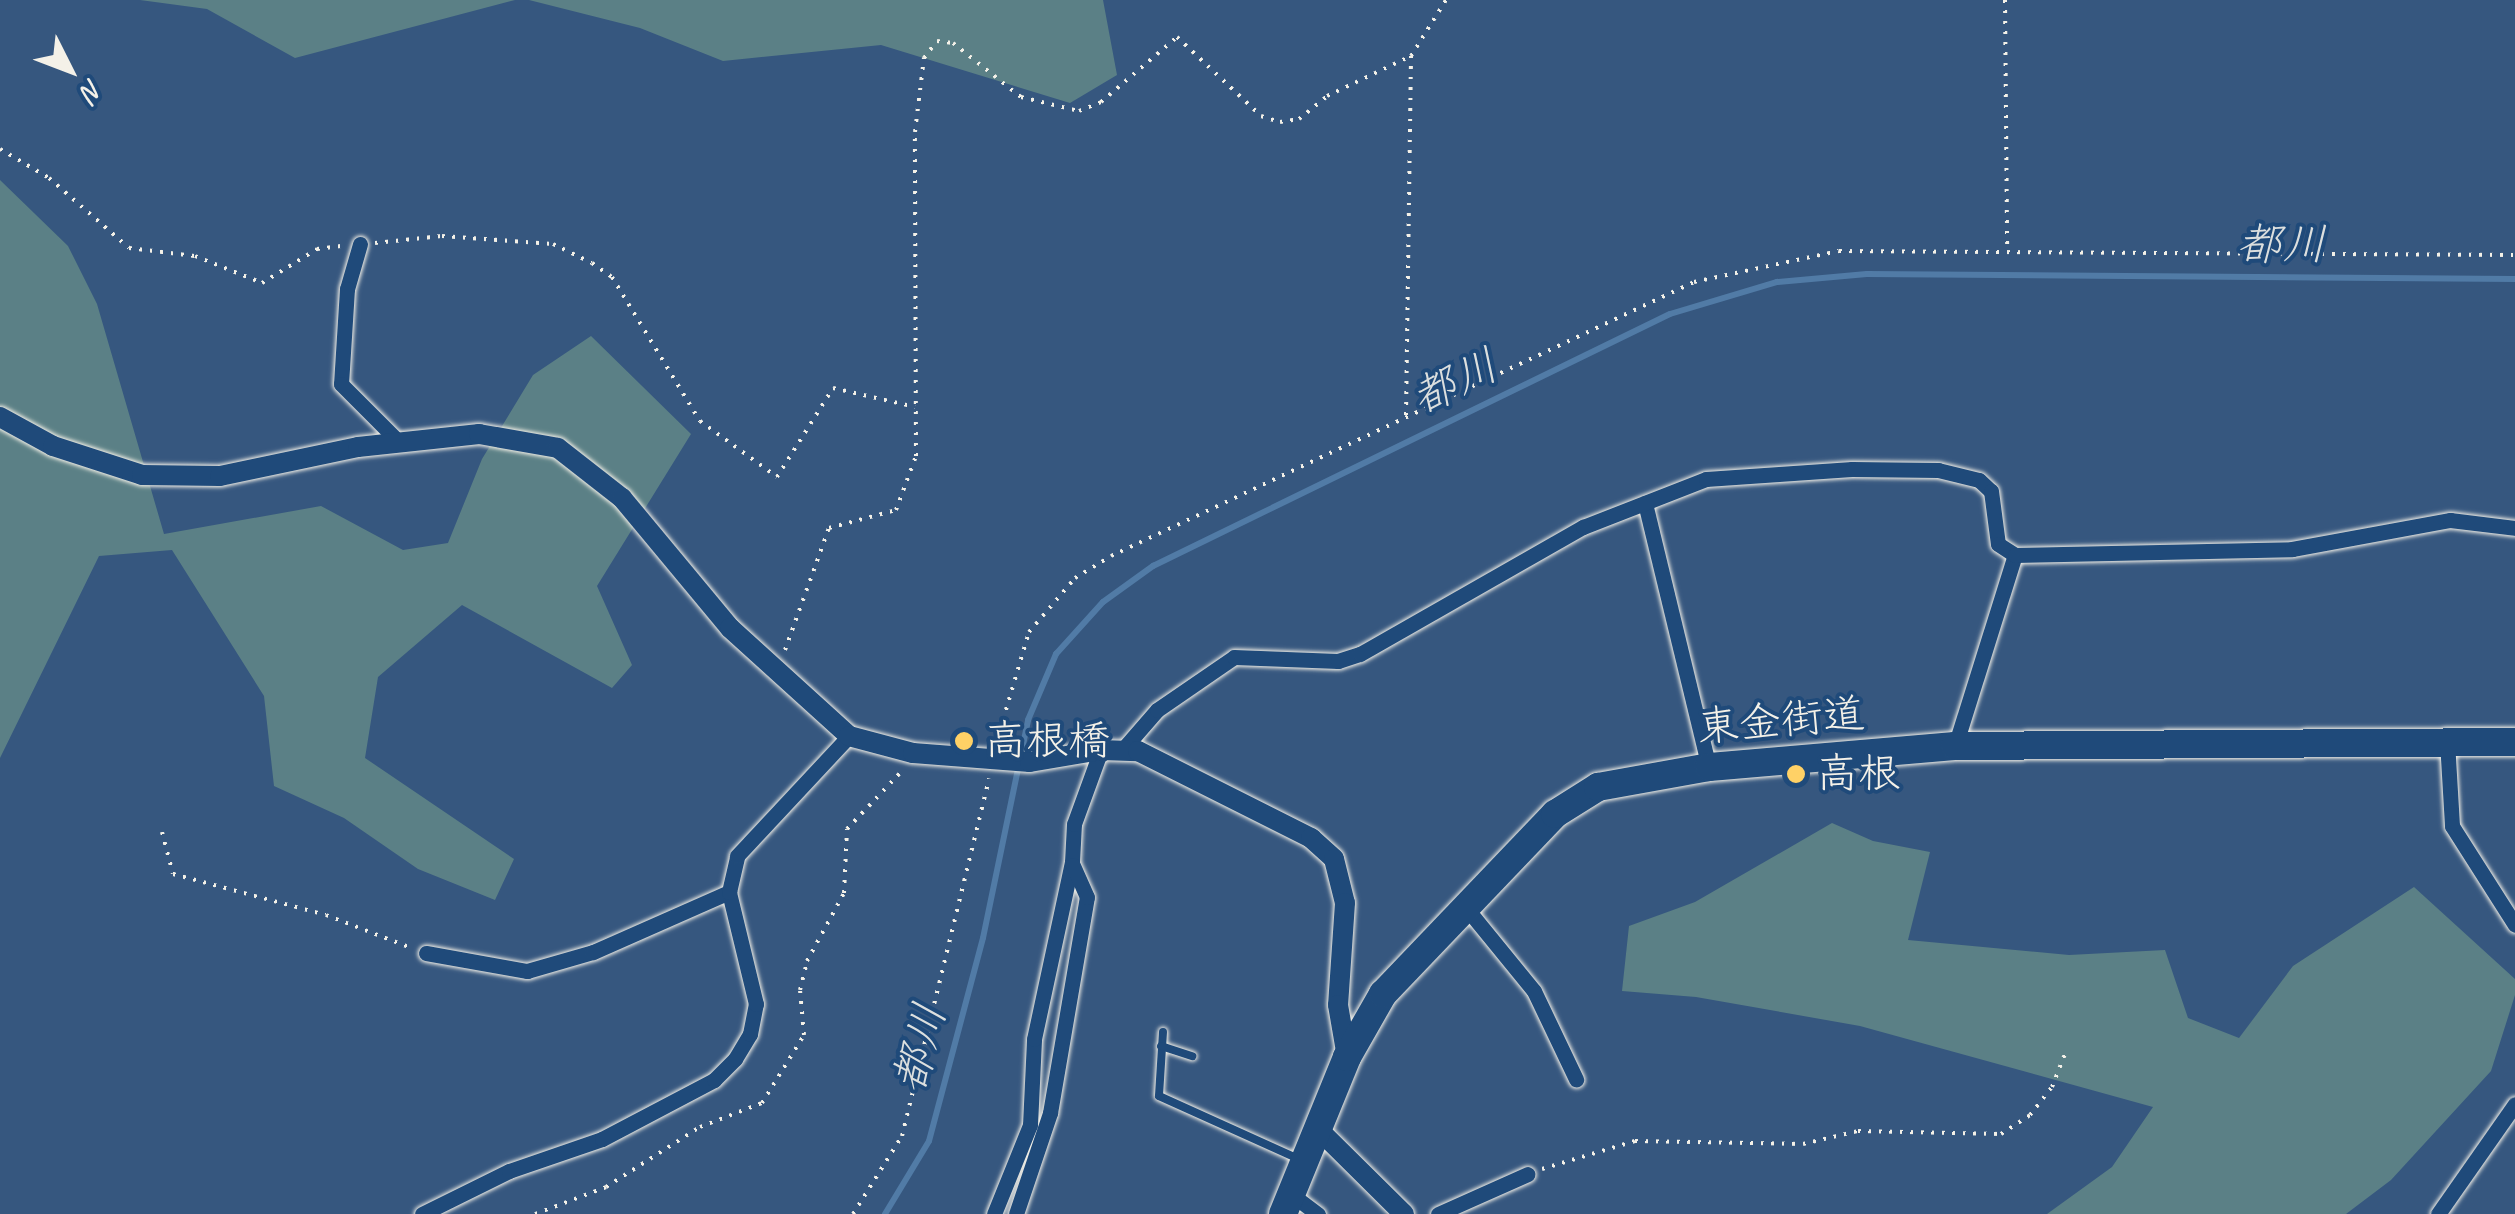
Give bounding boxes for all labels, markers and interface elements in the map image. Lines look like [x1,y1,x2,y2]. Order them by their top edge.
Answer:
north arrow [20,20,120,120]
text: N [74,72,111,109]
water label: 都川 [2237,218,2327,272]
water label: 都川 [1403,338,1507,426]
street label: 東金街道 [1695,689,1867,753]
place label: 高根橋 [984,716,1110,766]
marker: 高根橋 [953,730,975,752]
place label: 高根 [1816,749,1900,799]
marker: 高根 [1785,763,1807,785]
water label: 都川 [882,998,958,1098]

